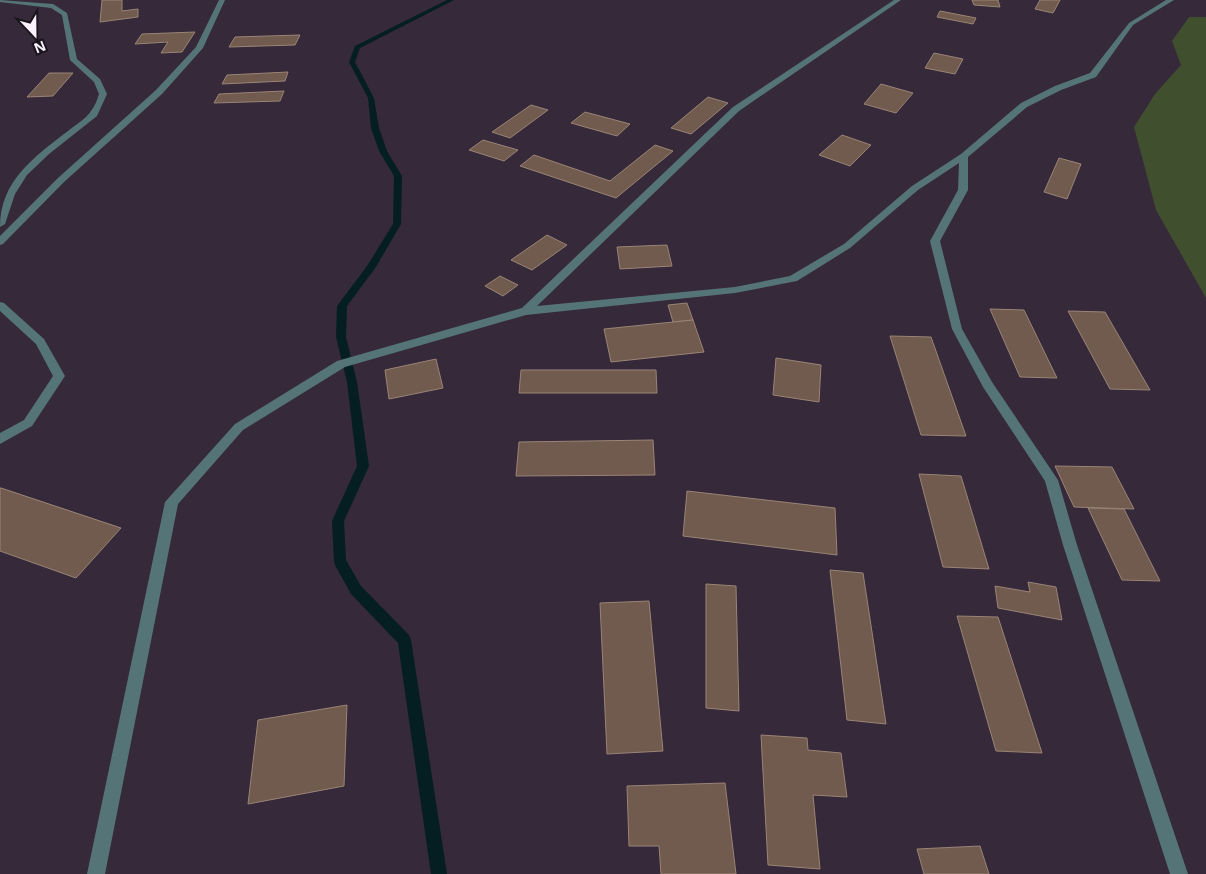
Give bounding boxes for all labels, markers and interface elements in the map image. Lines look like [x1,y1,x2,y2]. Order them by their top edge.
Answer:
north arrow [10,10,60,60]
text: N [31,37,49,58]

